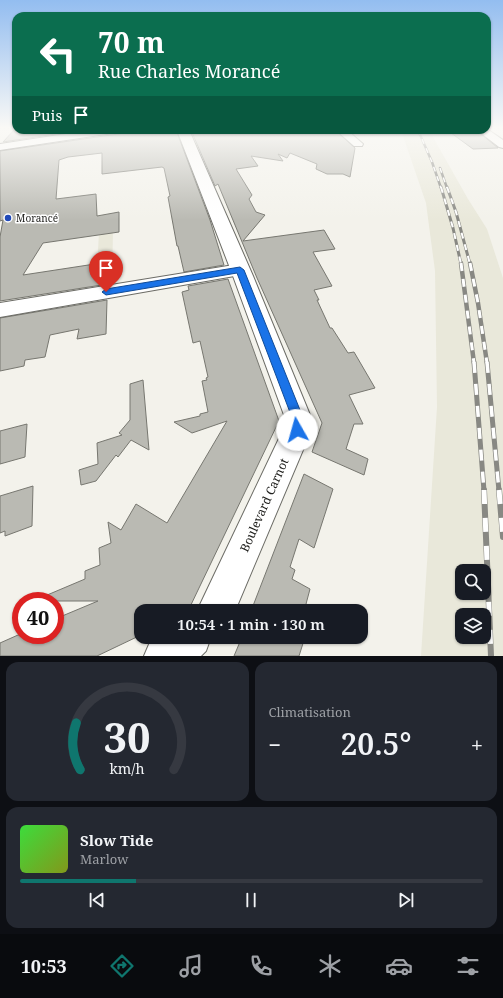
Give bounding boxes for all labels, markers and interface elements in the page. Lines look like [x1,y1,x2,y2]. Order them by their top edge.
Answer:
text: 70 m [98,23,165,61]
icon: left [32,28,84,80]
text: Rue Charles Morancé [98,59,280,83]
icon: arrive [70,104,92,126]
text: Puis [32,105,62,125]
place label: Morancé [16,211,58,225]
marker: Morancé [3,213,13,223]
pin [89,251,123,292]
icon: arrive [95,257,117,279]
position arrow [276,409,318,451]
street label: Boulevard Carnot [236,455,292,555]
map controls [455,564,491,644]
button: search [455,564,491,600]
speed limit sign: 40 [12,592,64,644]
button: layers [455,608,491,644]
text: 10:54 · 1 min · 130 m [177,614,325,634]
text: Climatisation [269,703,351,721]
text: 30 [104,708,151,764]
text: 20.5° [340,723,411,764]
text: − [269,729,281,759]
text: + [471,729,483,759]
text: km/h [110,758,145,777]
text: Slow Tide [80,830,153,850]
text: Marlow [80,850,128,868]
icon: previous [86,889,108,911]
icon: pause [240,889,262,911]
icon: next [395,889,417,911]
icon: directions [108,952,136,980]
icon: music [177,952,205,980]
icon: phone [247,952,275,980]
icon: climate [316,952,344,980]
icon: car [385,952,413,980]
icon: filters [454,952,482,980]
text: 10:53 [21,954,67,978]

